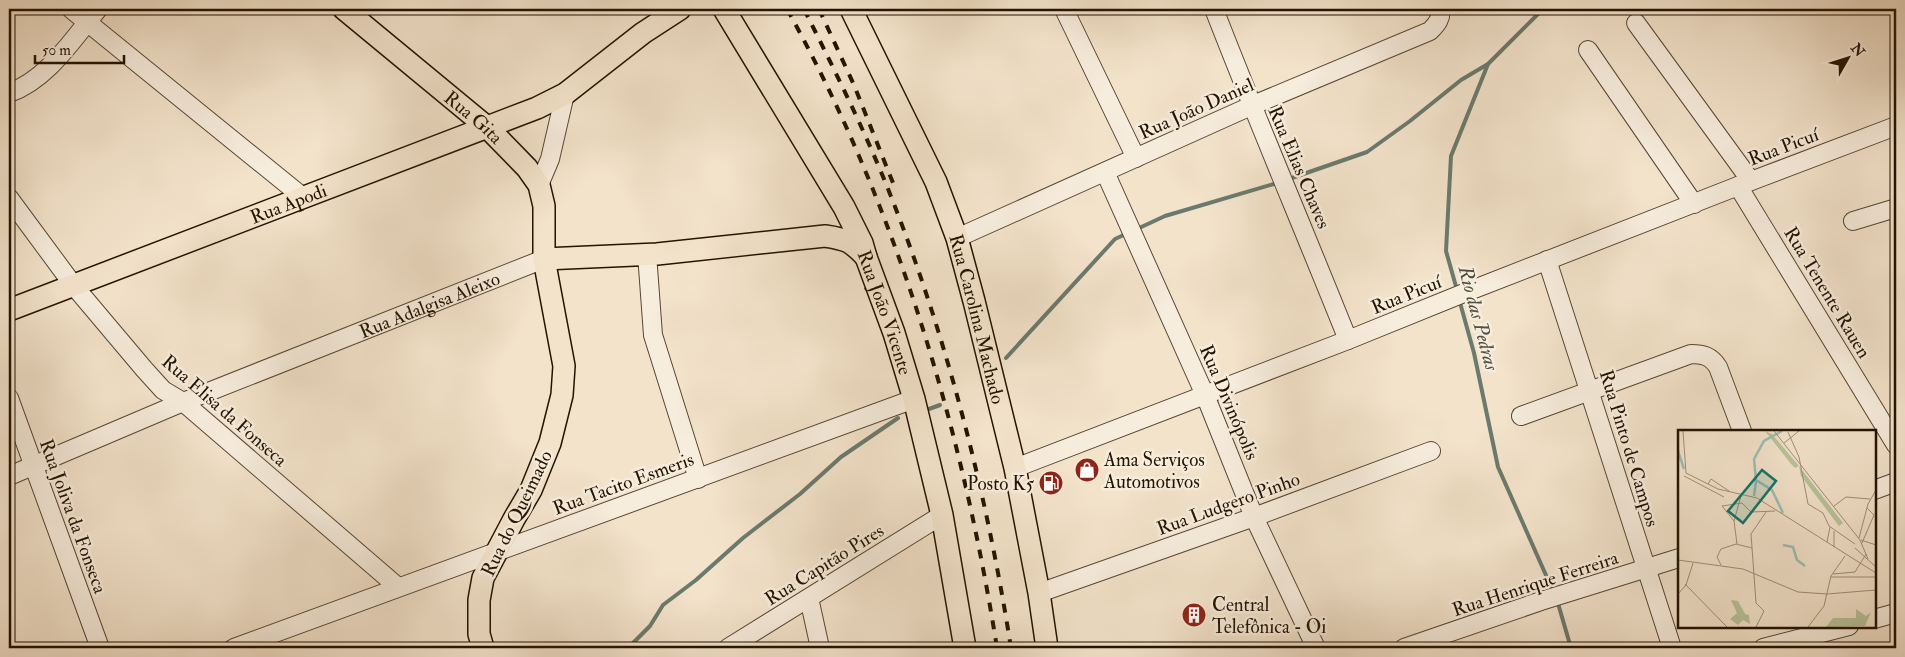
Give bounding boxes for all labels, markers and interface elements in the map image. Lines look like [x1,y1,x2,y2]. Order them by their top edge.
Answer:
scale bar [35,32,124,64]
north arrow [1822,32,1872,82]
text: N [1847,39,1869,61]
text: 50 m [42,41,71,60]
street label: Rua João Daniel [1135,73,1258,145]
street label: Rua Gita [439,86,508,150]
street label: Rua Elias Chaves [1262,102,1336,232]
street label: Rua Picuí [1745,122,1824,171]
street label: Rua Apodi [247,179,330,230]
street label: Rua Tenente Rauen [1778,222,1876,363]
street label: Rua Carolina Machado [943,231,1010,406]
street label: Rua João Vicente [852,247,917,378]
water label: Rio das Pedras [1452,262,1505,374]
street label: Rua Adalgisa Aleixo [356,267,503,344]
street label: Rua Picuí [1368,269,1447,320]
street label: Rua Divinópolis [1193,341,1264,464]
street label: Rua Elisa da Fonseca [157,350,292,472]
street label: Rua Pinto de Campos [1593,367,1664,530]
inset map [1678,430,1875,627]
street label: Rua Joliva da Fonseca [34,436,112,597]
street label: Rua do Queimado [476,446,558,580]
street label: Rua Tacito Esmeris [550,447,697,521]
place label: Ama Serviços Automotivos [1103,448,1205,494]
shop icon: Ama Serviços Automotivos [1074,457,1100,483]
street label: Rua Ludgero Pinho [1154,467,1303,541]
fuel station icon: Posto K5 [1038,470,1064,496]
place label: Posto K5 [967,472,1035,496]
street label: Rua Capitão Pires [761,519,889,612]
street label: Rua Henrique Ferreira [1449,546,1622,622]
place label: Central Telefônica - Oi [1212,593,1326,639]
building icon: Central Telefônica - Oi [1181,602,1207,628]

